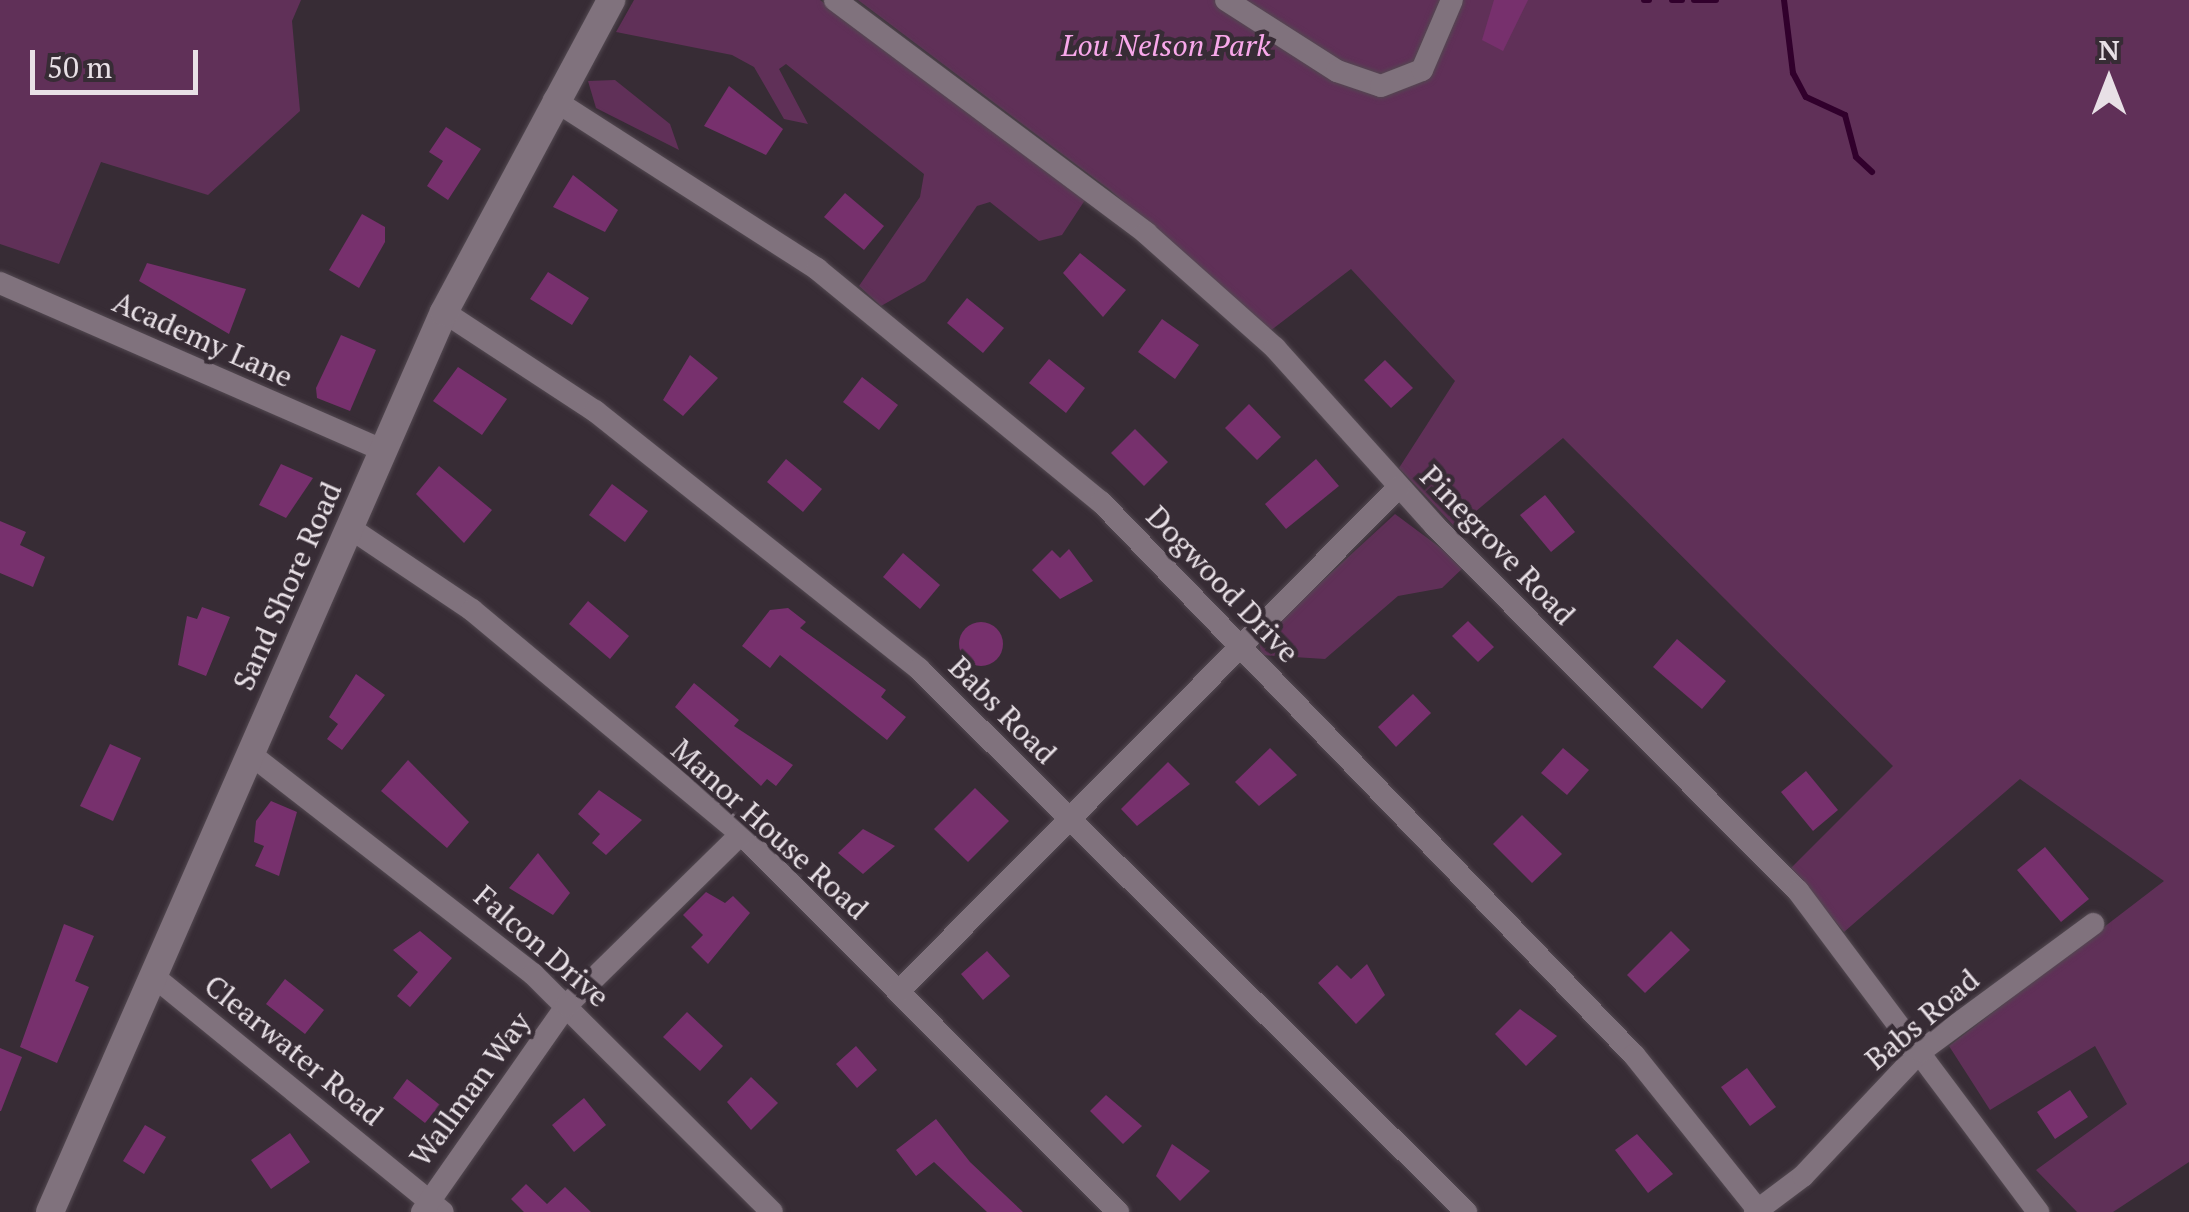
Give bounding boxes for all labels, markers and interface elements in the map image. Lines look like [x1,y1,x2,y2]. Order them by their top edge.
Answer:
park label: Lou Nelson Park [1061,27,1271,63]
scale bar [35,30,202,92]
north arrow [2059,30,2159,130]
text: N [2098,31,2120,68]
text: 50 m [47,47,112,87]
street label: Academy Lane [107,283,299,395]
street label: Pinegrove Road [1413,458,1583,632]
street label: Sand Shore Road [225,476,349,696]
street label: Dogwood Drive [1139,498,1307,670]
street label: Babs Road [942,649,1064,771]
street label: Manor House Road [664,731,876,927]
street label: Falcon Drive [467,878,617,1014]
street label: Babs Road [1858,961,1986,1077]
street label: Clearwater Road [197,967,391,1133]
street label: Wallman Way [402,1005,538,1173]

